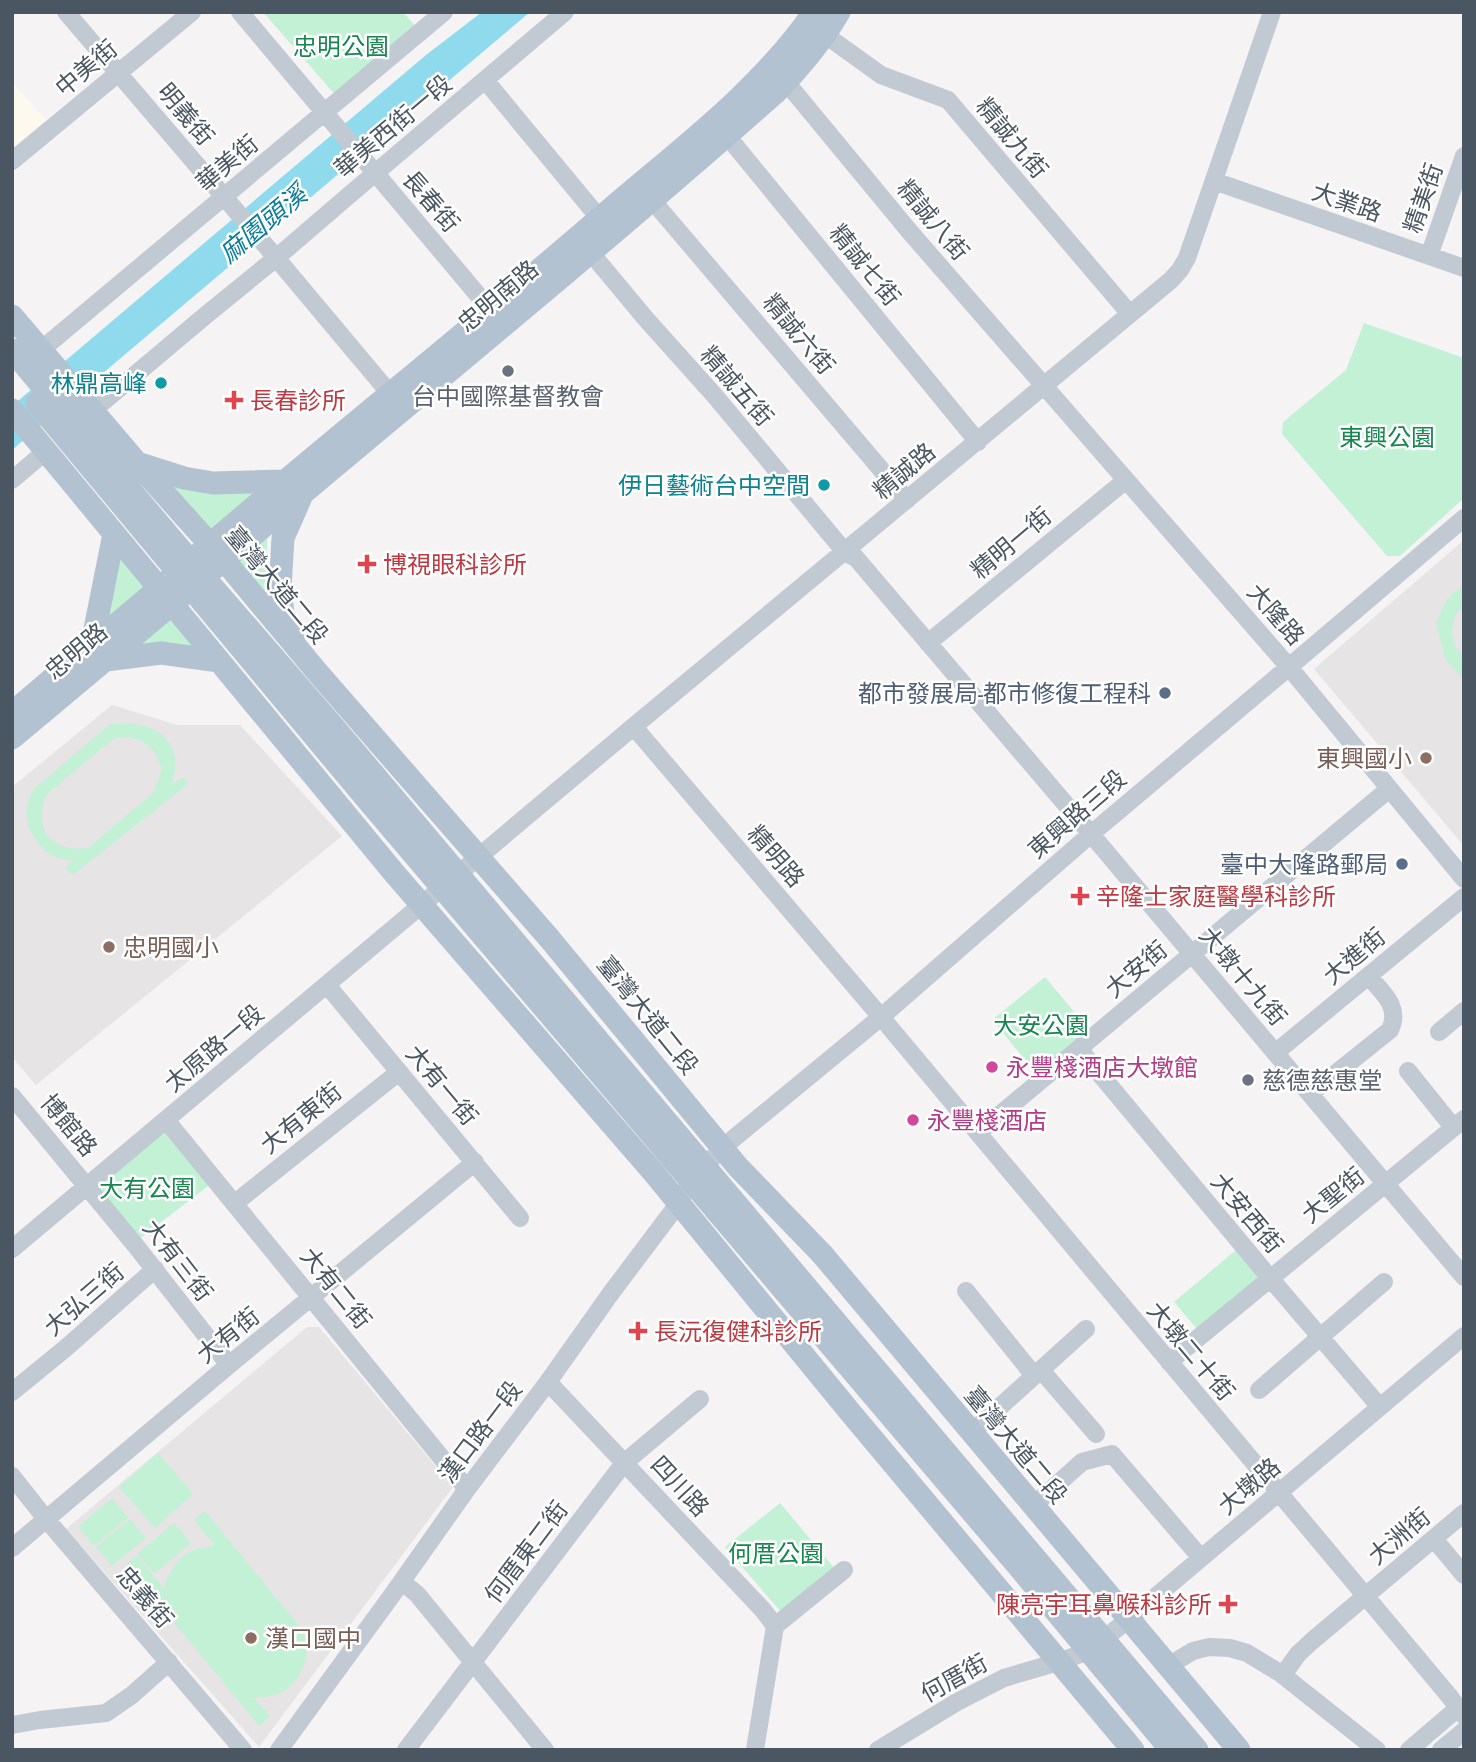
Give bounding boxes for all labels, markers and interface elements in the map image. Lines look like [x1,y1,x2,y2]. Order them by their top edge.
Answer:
park label: 忠明公園 [293,29,389,64]
street label: 中美街 [47,31,125,105]
street label: 華美西街一段 [327,66,459,186]
street label: 明義街 [149,75,223,153]
street label: 精誠九街 [968,90,1056,186]
street label: 華美街 [188,126,266,200]
street label: 精美街 [1395,158,1451,238]
street label: 長春街 [394,162,468,240]
street label: 精誠八街 [889,172,977,268]
water label: 麻園頭溪 [211,173,318,272]
street label: 大業路 [1307,174,1387,230]
street label: 精誠七街 [821,217,909,313]
street label: 忠明南路 [450,252,546,340]
street label: 精誠六街 [755,286,843,382]
street label: 精誠五街 [692,338,782,434]
marker: 台中國際基督教會 [500,363,516,379]
place label: 林鼎高峰 [51,366,147,401]
marker: 林鼎高峰 [153,375,169,391]
place label: 台中國際基督教會 [412,379,604,414]
place label: 長春診所 [250,383,346,418]
marker: 長春診所 [224,390,244,410]
park label: 東興公園 [1339,420,1435,455]
street label: 精誠路 [865,434,943,508]
place label: 伊日藝術台中空間 [618,468,810,503]
marker: 伊日藝術台中空間 [816,477,832,493]
street label: 精明一街 [963,499,1059,587]
street label: 臺灣大道二段 [217,519,337,651]
place label: 博視眼科診所 [383,547,527,582]
marker: 博視眼科診所 [357,554,377,574]
street label: 大隆路 [1239,575,1313,653]
street label: 忠明路 [37,614,115,688]
place label: 都市發展局-都市修復工程科 [858,676,1151,711]
marker: 都市發展局-都市修復工程科 [1157,685,1173,701]
place label: 東興國小 [1316,741,1412,776]
marker: 東興國小 [1418,750,1434,766]
street label: 東興路三段 [1020,761,1134,867]
street label: 精明路 [739,817,813,895]
place label: 臺中大隆路郵局 [1220,847,1388,882]
marker: 臺中大隆路郵局 [1394,856,1410,872]
place label: 辛隆士家庭醫學科診所 [1096,879,1336,914]
marker: 辛隆士家庭醫學科診所 [1070,886,1090,906]
street label: 大墩十九街 [1191,919,1295,1033]
street label: 大進街 [1315,919,1393,993]
place label: 忠明國小 [123,930,219,965]
street label: 大安街 [1097,932,1175,1006]
marker: 忠明國小 [101,939,117,955]
street label: 臺灣大道二段 [589,948,707,1082]
street label: 太原路一段 [157,996,271,1100]
park label: 大安公園 [993,1008,1089,1043]
street label: 大有一街 [398,1037,486,1133]
place label: 永豐棧酒店大墩館 [1006,1050,1198,1085]
marker: 永豐棧酒店大墩館 [984,1059,1000,1075]
place label: 慈德慈惠堂 [1262,1063,1382,1098]
marker: 慈德慈惠堂 [1240,1072,1256,1088]
street label: 大有東街 [253,1074,349,1162]
street label: 博館路 [32,1086,106,1164]
place label: 永豐棧酒店 [927,1103,1047,1138]
marker: 永豐棧酒店 [905,1112,921,1128]
street label: 大聖街 [1294,1159,1372,1231]
street label: 大安西街 [1203,1165,1291,1261]
park label: 大有公園 [99,1171,195,1206]
street label: 大有三街 [135,1211,221,1309]
street label: 大有二街 [292,1240,380,1336]
street label: 大弘三街 [36,1254,132,1344]
street label: 大墩二十街 [1139,1294,1243,1408]
street label: 大有街 [189,1299,267,1371]
place label: 長沅復健科診所 [654,1314,822,1349]
marker: 長沅復健科診所 [628,1321,648,1341]
street label: 漢口路一段 [430,1374,530,1490]
street label: 臺灣大道二段 [956,1379,1076,1511]
street label: 四川路 [643,1448,717,1524]
street label: 大墩路 [1210,1449,1288,1523]
street label: 何厝東二街 [476,1494,576,1610]
street label: 大洲街 [1360,1499,1438,1573]
park label: 何厝公園 [728,1536,824,1571]
street label: 忠義街 [108,1558,182,1636]
place label: 陳亮宇耳鼻喉科診所 [996,1587,1212,1622]
marker: 陳亮宇耳鼻喉科診所 [1218,1594,1238,1614]
place label: 漢口國中 [265,1621,361,1656]
marker: 漢口國中 [243,1630,259,1646]
street label: 何厝街 [914,1645,994,1711]

